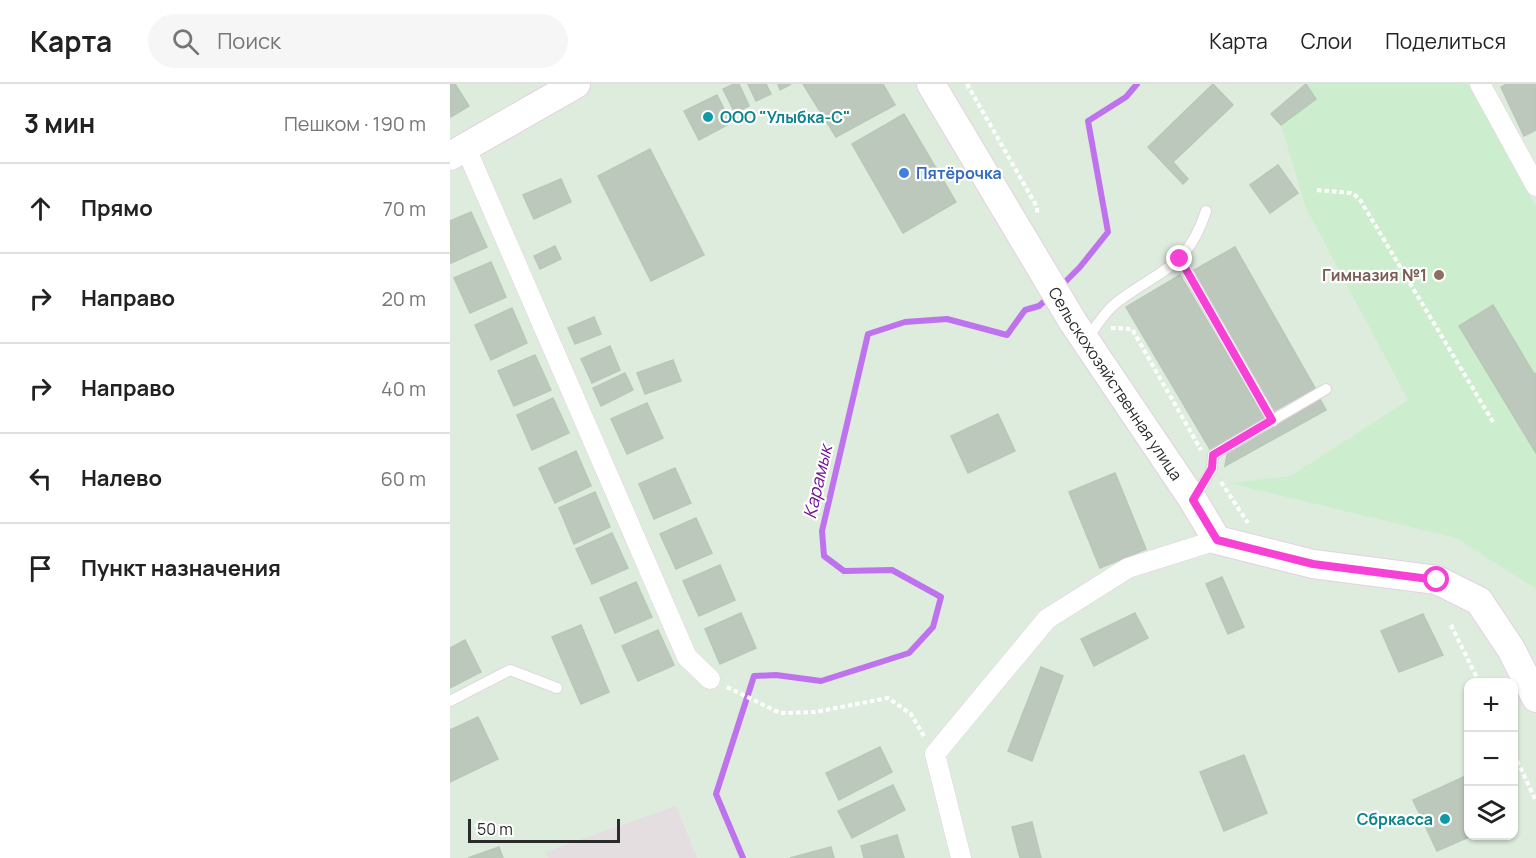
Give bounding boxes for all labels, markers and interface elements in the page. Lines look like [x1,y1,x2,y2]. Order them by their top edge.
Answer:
search box [148,14,568,68]
text: Карта [30,22,112,60]
icon: search [169,25,202,58]
text: Поиск [217,26,281,56]
text: Карта [1209,27,1268,55]
text: Слои [1301,27,1352,55]
text: Поделиться [1385,27,1506,55]
text: 3 мин [24,105,95,141]
place label: ООО "Улыбка-С" [720,106,850,128]
text: Пешком · 190 m [284,110,426,137]
marker: ООО "Улыбка-С" [701,110,715,124]
place label: Пятёрочка [916,162,1002,184]
marker: Пятёрочка [897,166,911,180]
icon: ahead [24,192,57,225]
text: Прямо [81,193,153,223]
text: 70 m [383,195,426,222]
route end [1166,245,1192,271]
place label: Гимназия №1 [1322,264,1427,286]
marker: Гимназия №1 [1432,268,1446,282]
icon: right [24,282,57,315]
text: Направо [81,283,175,313]
street label: Сельскохозяйственная улица [1044,283,1188,485]
text: 20 m [381,285,426,312]
icon: right [24,372,57,405]
text: Направо [81,373,175,403]
text: 40 m [381,375,426,402]
water label: Карамык [797,440,838,521]
icon: left [24,462,57,495]
text: Налево [81,463,162,493]
text: 60 m [380,465,426,492]
icon: arrive [24,552,57,585]
text: Пункт назначения [81,553,281,583]
route start [1423,566,1449,592]
map controls [1464,678,1518,840]
button: + [1464,678,1518,732]
button: − [1464,732,1518,786]
button: layers [1464,786,1518,840]
place label: Сбркасса [1357,808,1433,830]
marker: Сбркасса [1438,812,1452,826]
scale bar [468,816,620,844]
text: 50 m [477,818,513,840]

